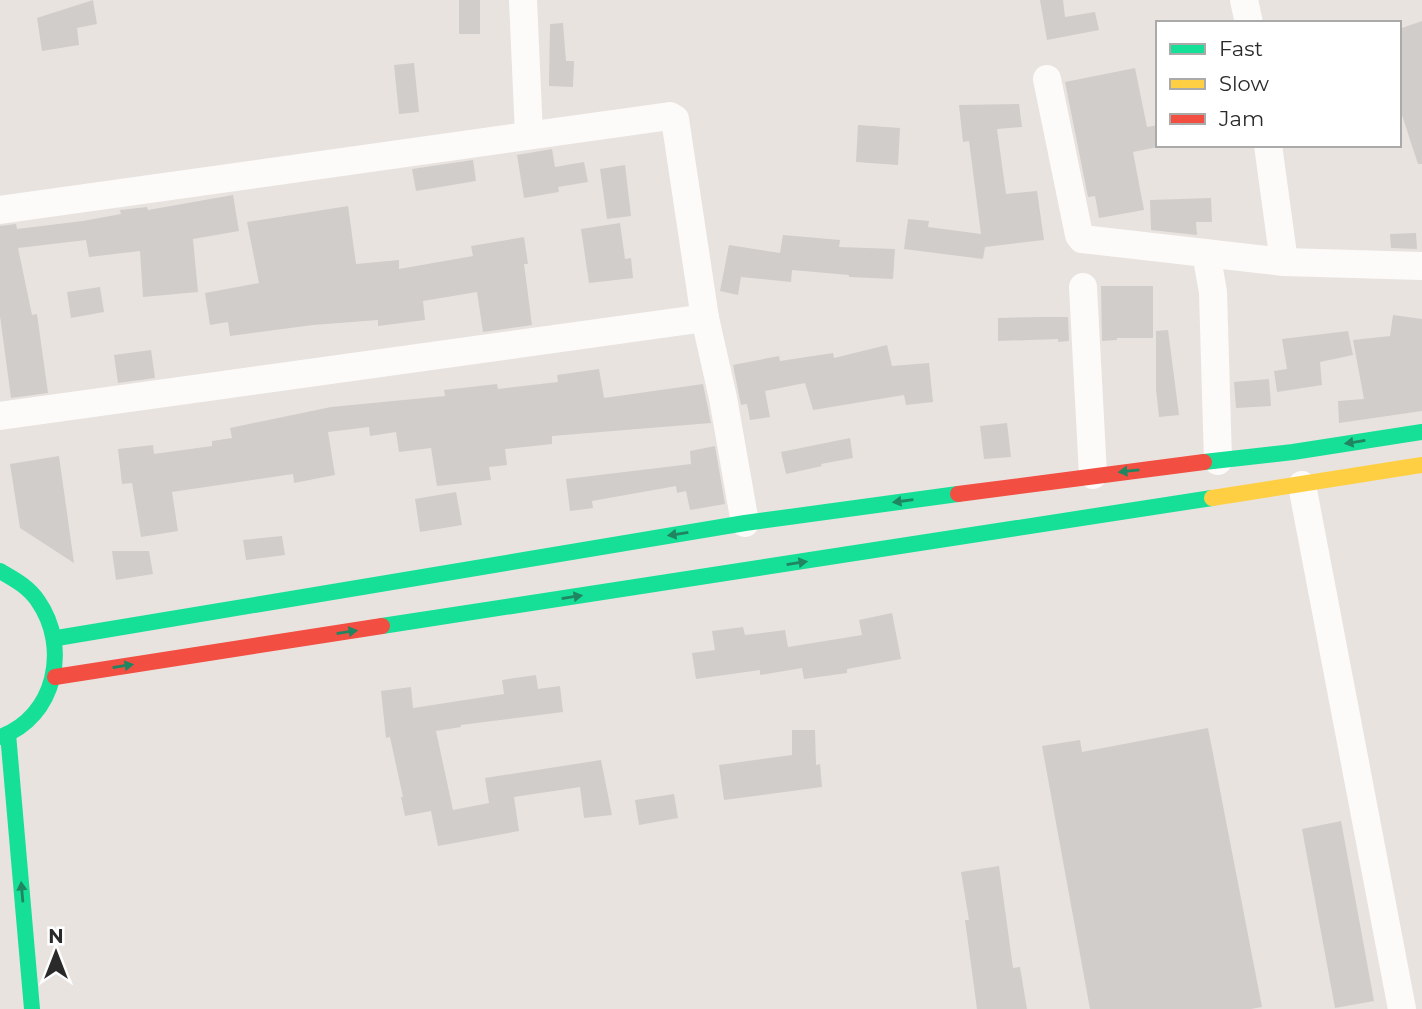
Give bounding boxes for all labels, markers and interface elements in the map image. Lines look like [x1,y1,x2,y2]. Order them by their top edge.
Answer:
legend [1156,21,1401,147]
text: Fast [1219,36,1263,61]
text: Slow [1219,71,1269,96]
text: Jam [1218,106,1264,131]
one-way arrow [1343,437,1365,448]
one-way arrow [1118,465,1140,476]
one-way arrow [892,496,914,507]
one-way arrow [667,529,689,540]
one-way arrow [786,557,808,568]
one-way arrow [561,591,583,602]
one-way arrow [336,626,358,637]
one-way arrow [112,660,134,671]
one-way arrow [16,881,27,903]
north arrow [21,918,91,988]
text: N [48,925,64,948]

